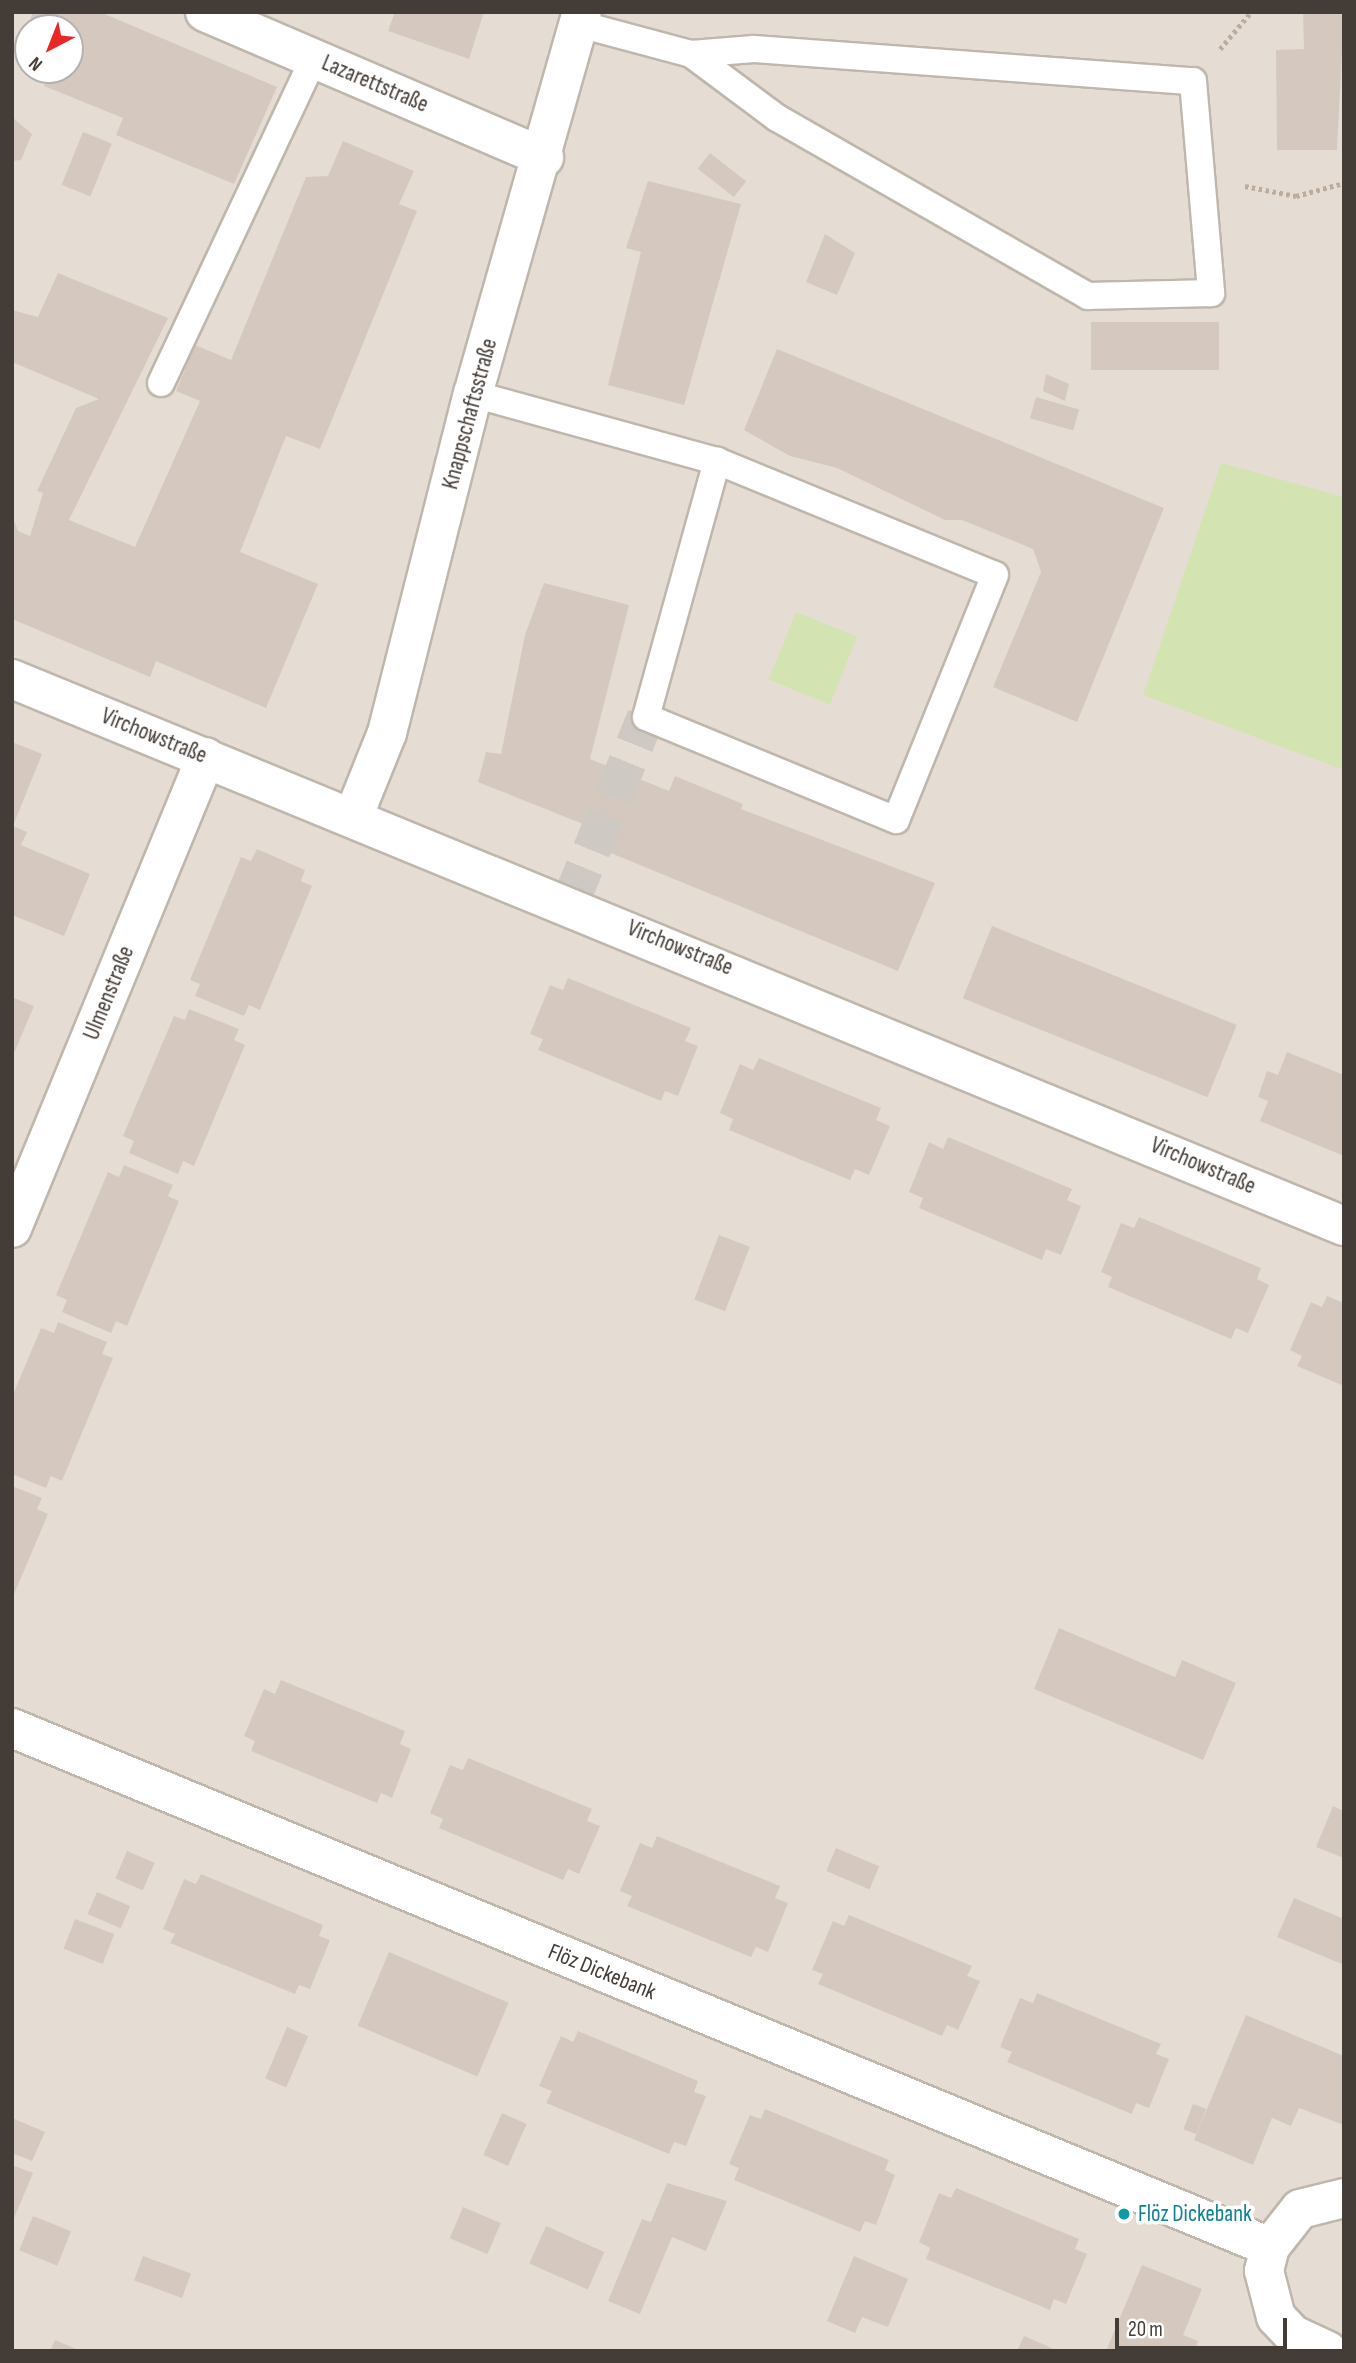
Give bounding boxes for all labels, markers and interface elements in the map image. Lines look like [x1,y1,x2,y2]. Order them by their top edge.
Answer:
north arrow [14,14,84,84]
street label: Lazarettstraße [318,49,432,119]
text: N [24,52,47,75]
street label: Knappschaftsstraße [437,336,503,492]
street label: Virchowstraße [97,702,211,770]
street label: Virchowstraße [623,914,737,982]
street label: Ulmenstraße [78,942,140,1044]
street label: Virchowstraße [1146,1132,1260,1200]
street label: Flöz Dickebank [544,1938,660,2006]
place label: Flöz Dickebank [1138,2200,1252,2228]
marker: Flöz Dickebank [1116,2206,1132,2222]
scale bar [1118,2304,1290,2348]
text: 20 m [1128,2317,1163,2342]

